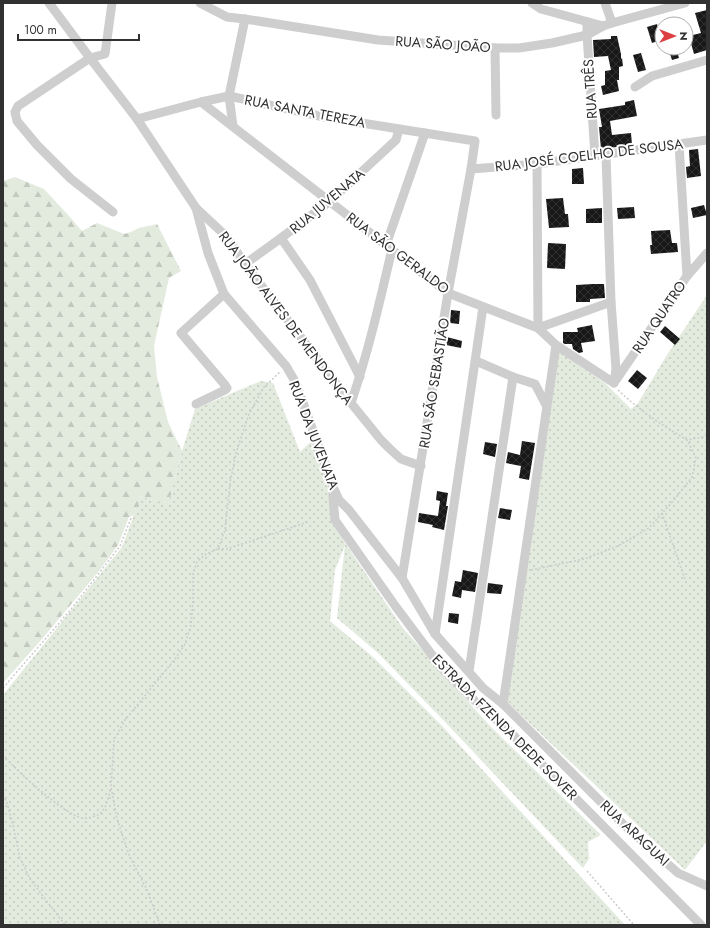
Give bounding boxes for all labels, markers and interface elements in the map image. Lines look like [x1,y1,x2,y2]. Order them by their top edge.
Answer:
scale bar [18,16,139,42]
north arrow [654,16,694,56]
text: 100 m [24,21,57,39]
street label: RUA SÃO JOÃO [395,31,491,57]
text: N [676,32,692,40]
street label: RUA TRÊS [578,58,602,120]
street label: RUA SANTA TEREZA [243,89,368,133]
street label: RUA JOSÉ COELHO DE SOUSA [494,133,685,176]
street label: RUA JUVENATA [285,163,369,238]
street label: RUA SÃO GERALDO [342,208,454,298]
street label: RUA JOÃO ALVES DE MENDONÇA [214,227,358,410]
street label: RUA QUATRO [627,277,691,357]
street label: RUA SÃO SEBASTIÃO [414,316,454,450]
street label: RUA DA JUVENATA [284,378,344,493]
street label: ESTRADA FZENDA DEDE SOVER [428,650,582,804]
street label: RUA ARAGUAI [596,796,674,870]

